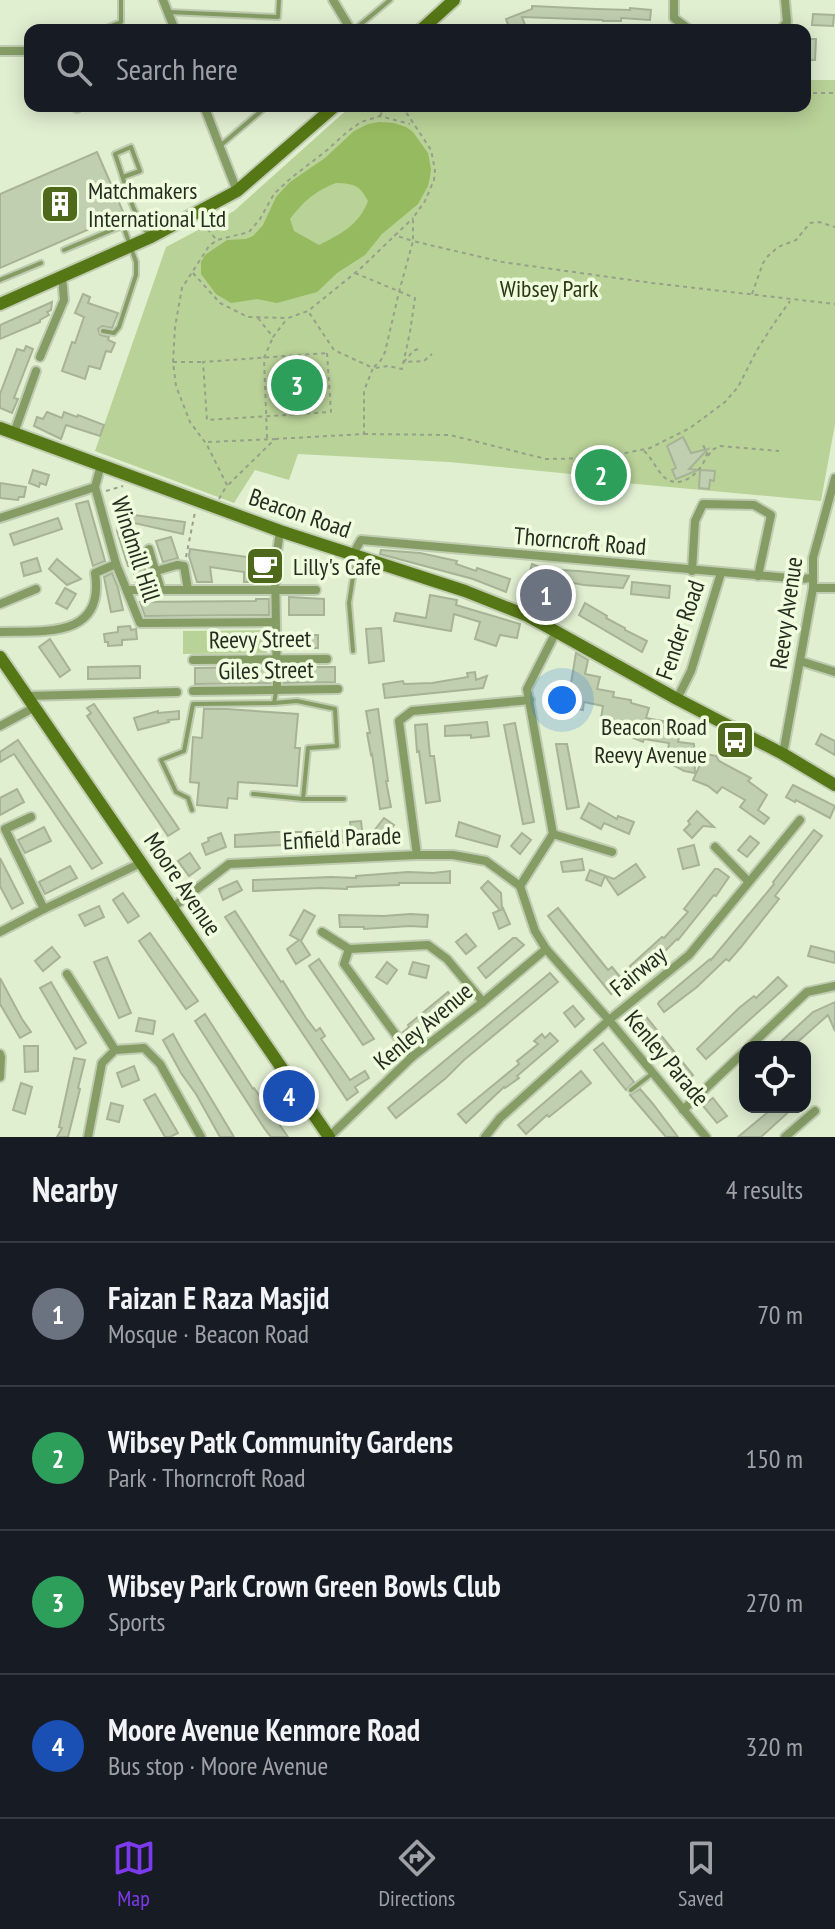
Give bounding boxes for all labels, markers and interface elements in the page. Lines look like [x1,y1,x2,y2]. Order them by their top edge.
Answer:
search box [24,24,811,112]
icon: search [52,46,96,90]
text: Search here [116,49,238,88]
place label: Matchmakers International Ltd [88,175,226,234]
building icon: Matchmakers International Ltd [39,183,81,225]
park label: Wibsey Park [500,273,599,304]
pin: 3 [271,355,323,415]
pin: 2 [575,445,627,505]
street label: Beacon Road [245,481,355,545]
street label: Windmill Hill [104,493,168,606]
street label: Thorncroft Road [513,520,647,562]
cafe icon: Lilly's Cafe [244,545,286,587]
place label: Lilly's Cafe [293,551,381,582]
street label: Reevy Avenue [763,555,809,671]
pin: 1 [520,565,572,625]
street label: Fender Road [649,576,711,684]
street label: Reevy Street [208,623,312,655]
street label: Giles Street [218,654,314,686]
your location [542,680,582,720]
place label: Beacon Road Reevy Avenue [594,711,707,770]
bus stop icon: Beacon Road Reevy Avenue [714,719,756,761]
street label: Enfield Parade [282,819,402,857]
street label: Moore Avenue [137,827,229,941]
street label: Fairway [603,939,673,1003]
street label: Kenley Avenue [367,976,479,1076]
street label: Kenley Parade [618,1004,716,1112]
map controls [739,1041,811,1113]
button: locate [739,1041,811,1113]
pin: 4 [263,1066,315,1126]
text: Nearby [32,1167,117,1211]
text: 4 results [726,1173,803,1206]
text: Faizan E Raza Masjid [108,1278,329,1317]
text: 1 [52,1298,64,1331]
text: 70 m [757,1298,803,1331]
text: Mosque · Beacon Road [108,1317,309,1350]
text: Wibsey Patk Community Gardens [108,1422,453,1461]
text: 2 [52,1442,64,1475]
text: 150 m [745,1442,803,1475]
text: Park · Thorncroft Road [108,1461,305,1494]
text: Wibsey Park Crown Green Bowls Club [108,1566,501,1605]
text: 3 [52,1586,64,1619]
text: 270 m [745,1586,803,1619]
text: Sports [108,1605,165,1638]
text: Moore Avenue Kenmore Road [108,1710,420,1749]
text: 4 [52,1730,64,1763]
text: 320 m [745,1730,803,1763]
text: Bus stop · Moore Avenue [108,1749,328,1782]
tab: Map [112,1836,156,1912]
tab: Directions [379,1836,455,1912]
tab: Saved [678,1836,723,1912]

